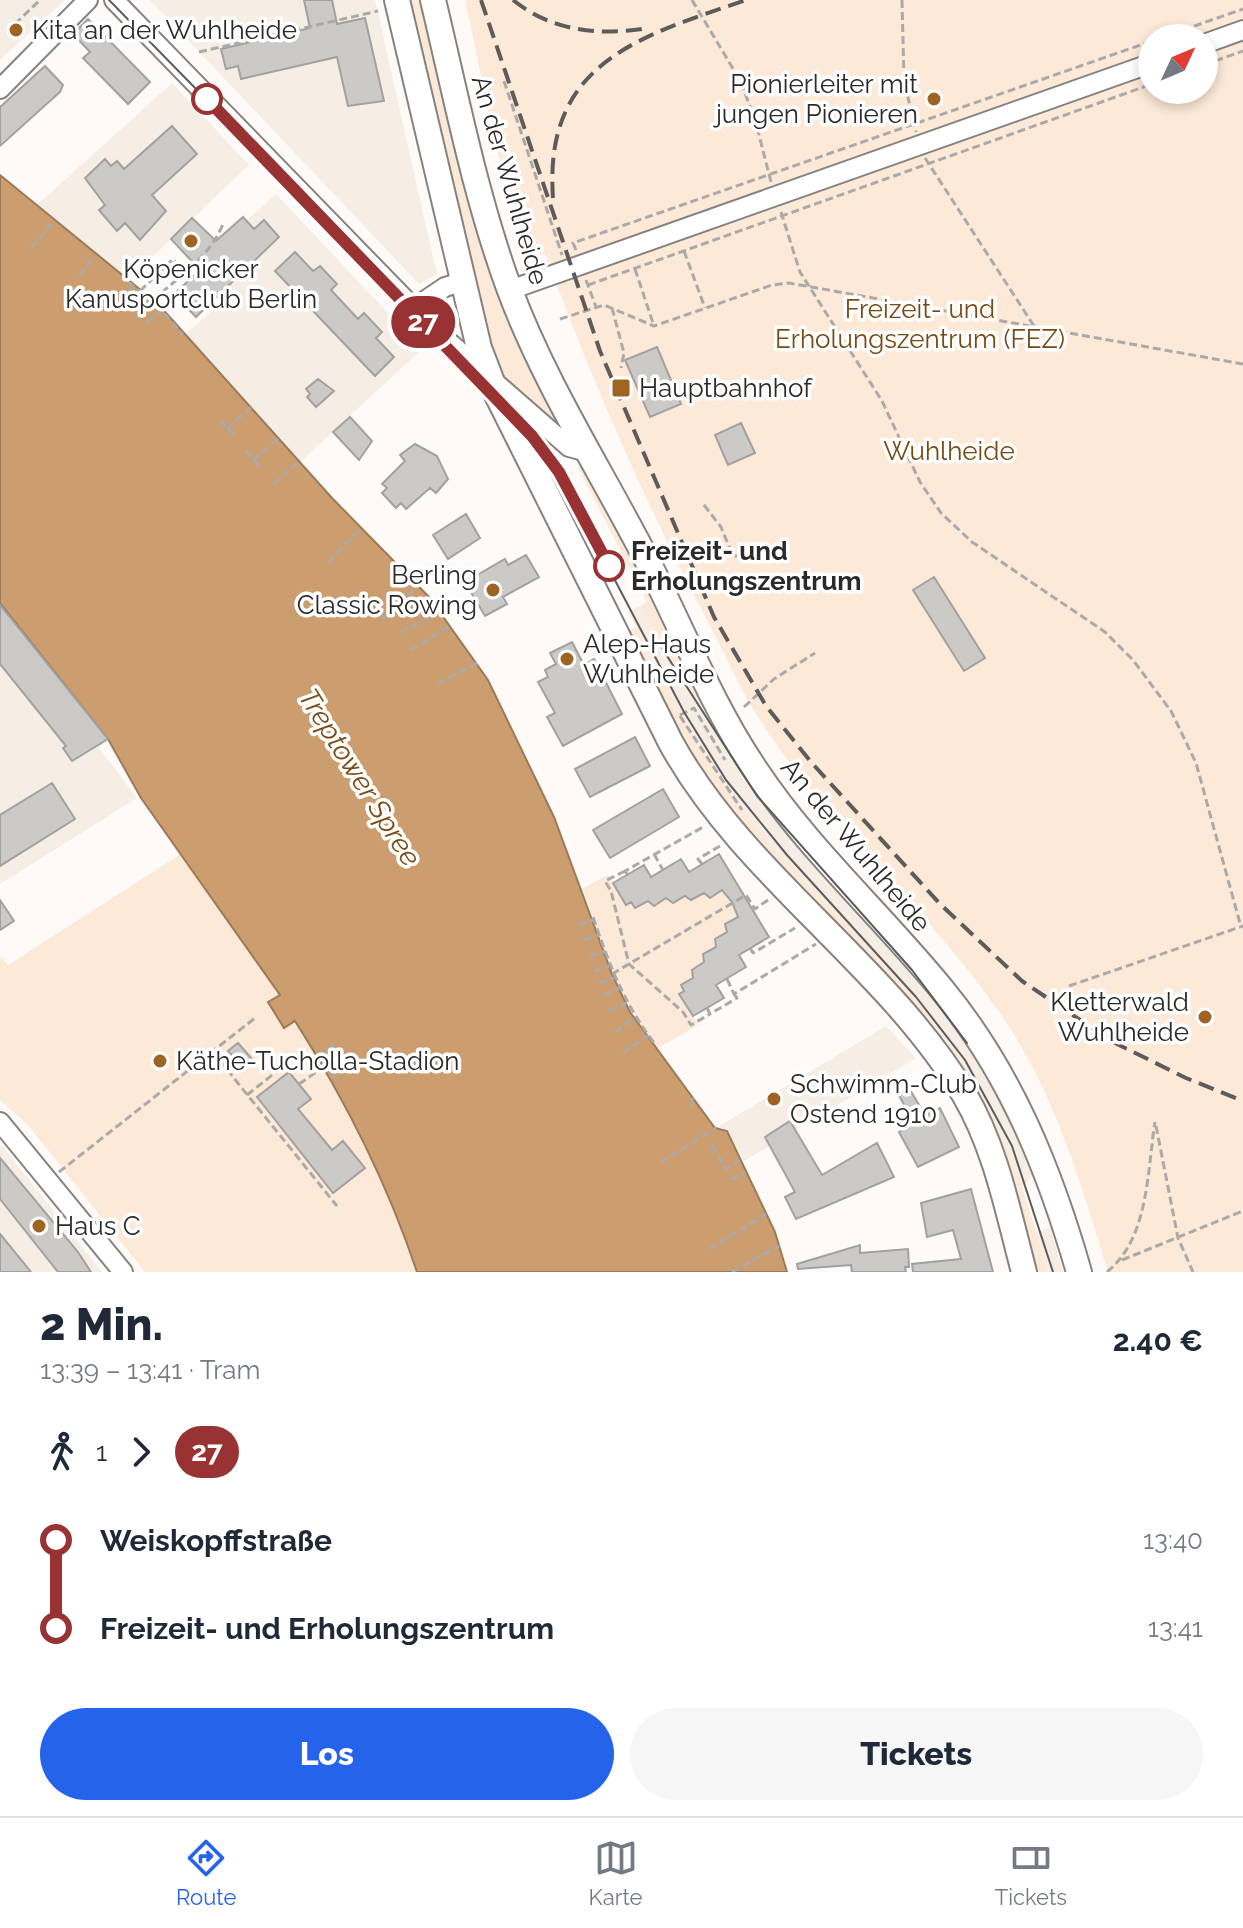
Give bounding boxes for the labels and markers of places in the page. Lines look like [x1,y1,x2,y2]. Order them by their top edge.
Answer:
place label: Kita an der Wuhlheide [32,15,297,45]
marker: Kita an der Wuhlheide [7,21,25,39]
place label: Pionierleiter mit jungen Pionieren [712,69,918,129]
unlabelled marker [192,84,222,114]
marker: Pionierleiter mit jungen Pionieren [925,90,943,108]
marker: Köpenicker Kanusportclub Berlin [182,232,200,250]
place label: Köpenicker Kanusportclub Berlin [65,254,317,314]
place label: Hauptbahnhof [639,373,813,403]
marker: Hauptbahnhof [610,377,632,399]
place label: Freizeit- und Erholungszentrum [631,536,862,596]
marker: Freizeit- und Erholungszentrum [594,551,624,581]
place label: Berling Classic Rowing [297,560,477,620]
marker: Berling Classic Rowing [484,581,502,599]
place label: Alep-Haus Wuhlheide [583,629,714,689]
marker: Alep-Haus Wuhlheide [558,650,576,668]
place label: Kletterwald Wuhlheide [1050,987,1189,1047]
marker: Kletterwald Wuhlheide [1196,1008,1214,1026]
place label: Käthe-Tucholla-Stadion [176,1046,459,1076]
marker: Käthe-Tucholla-Stadion [151,1052,169,1070]
place label: Schwimm-Club Ostend 1910 [790,1069,977,1129]
marker: Schwimm-Club Ostend 1910 [765,1090,783,1108]
place label: Haus C [55,1211,141,1241]
marker: Haus C [30,1217,48,1235]

